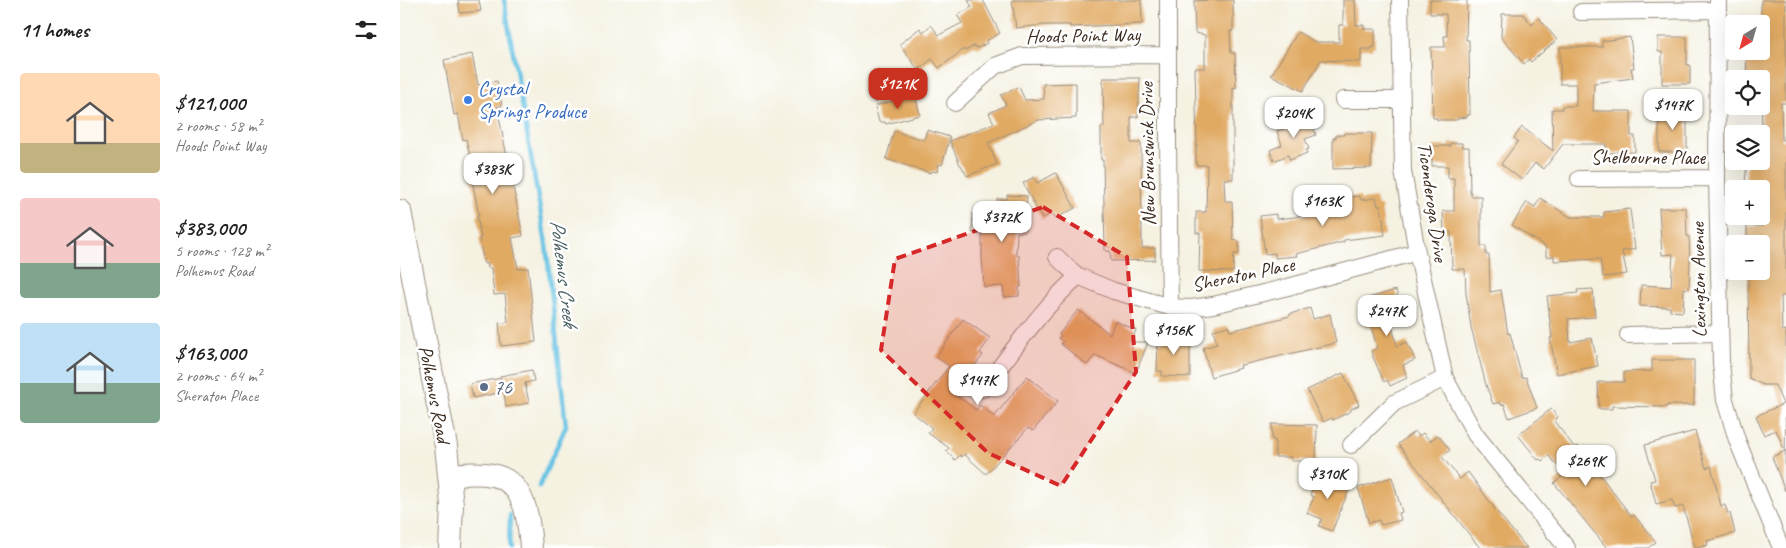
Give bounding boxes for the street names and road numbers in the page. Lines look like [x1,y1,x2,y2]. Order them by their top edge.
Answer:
street label: Hoods Point Way [1026,22,1142,49]
street label: New Brunswick Drive [1134,80,1161,226]
street label: Ticonderoga Drive [1412,141,1453,265]
street label: Shelbourne Place [1591,145,1707,170]
street label: Lexington Avenue [1685,221,1712,338]
street label: Sheraton Place [1190,251,1298,298]
street label: Polhemus Road [413,343,457,448]

